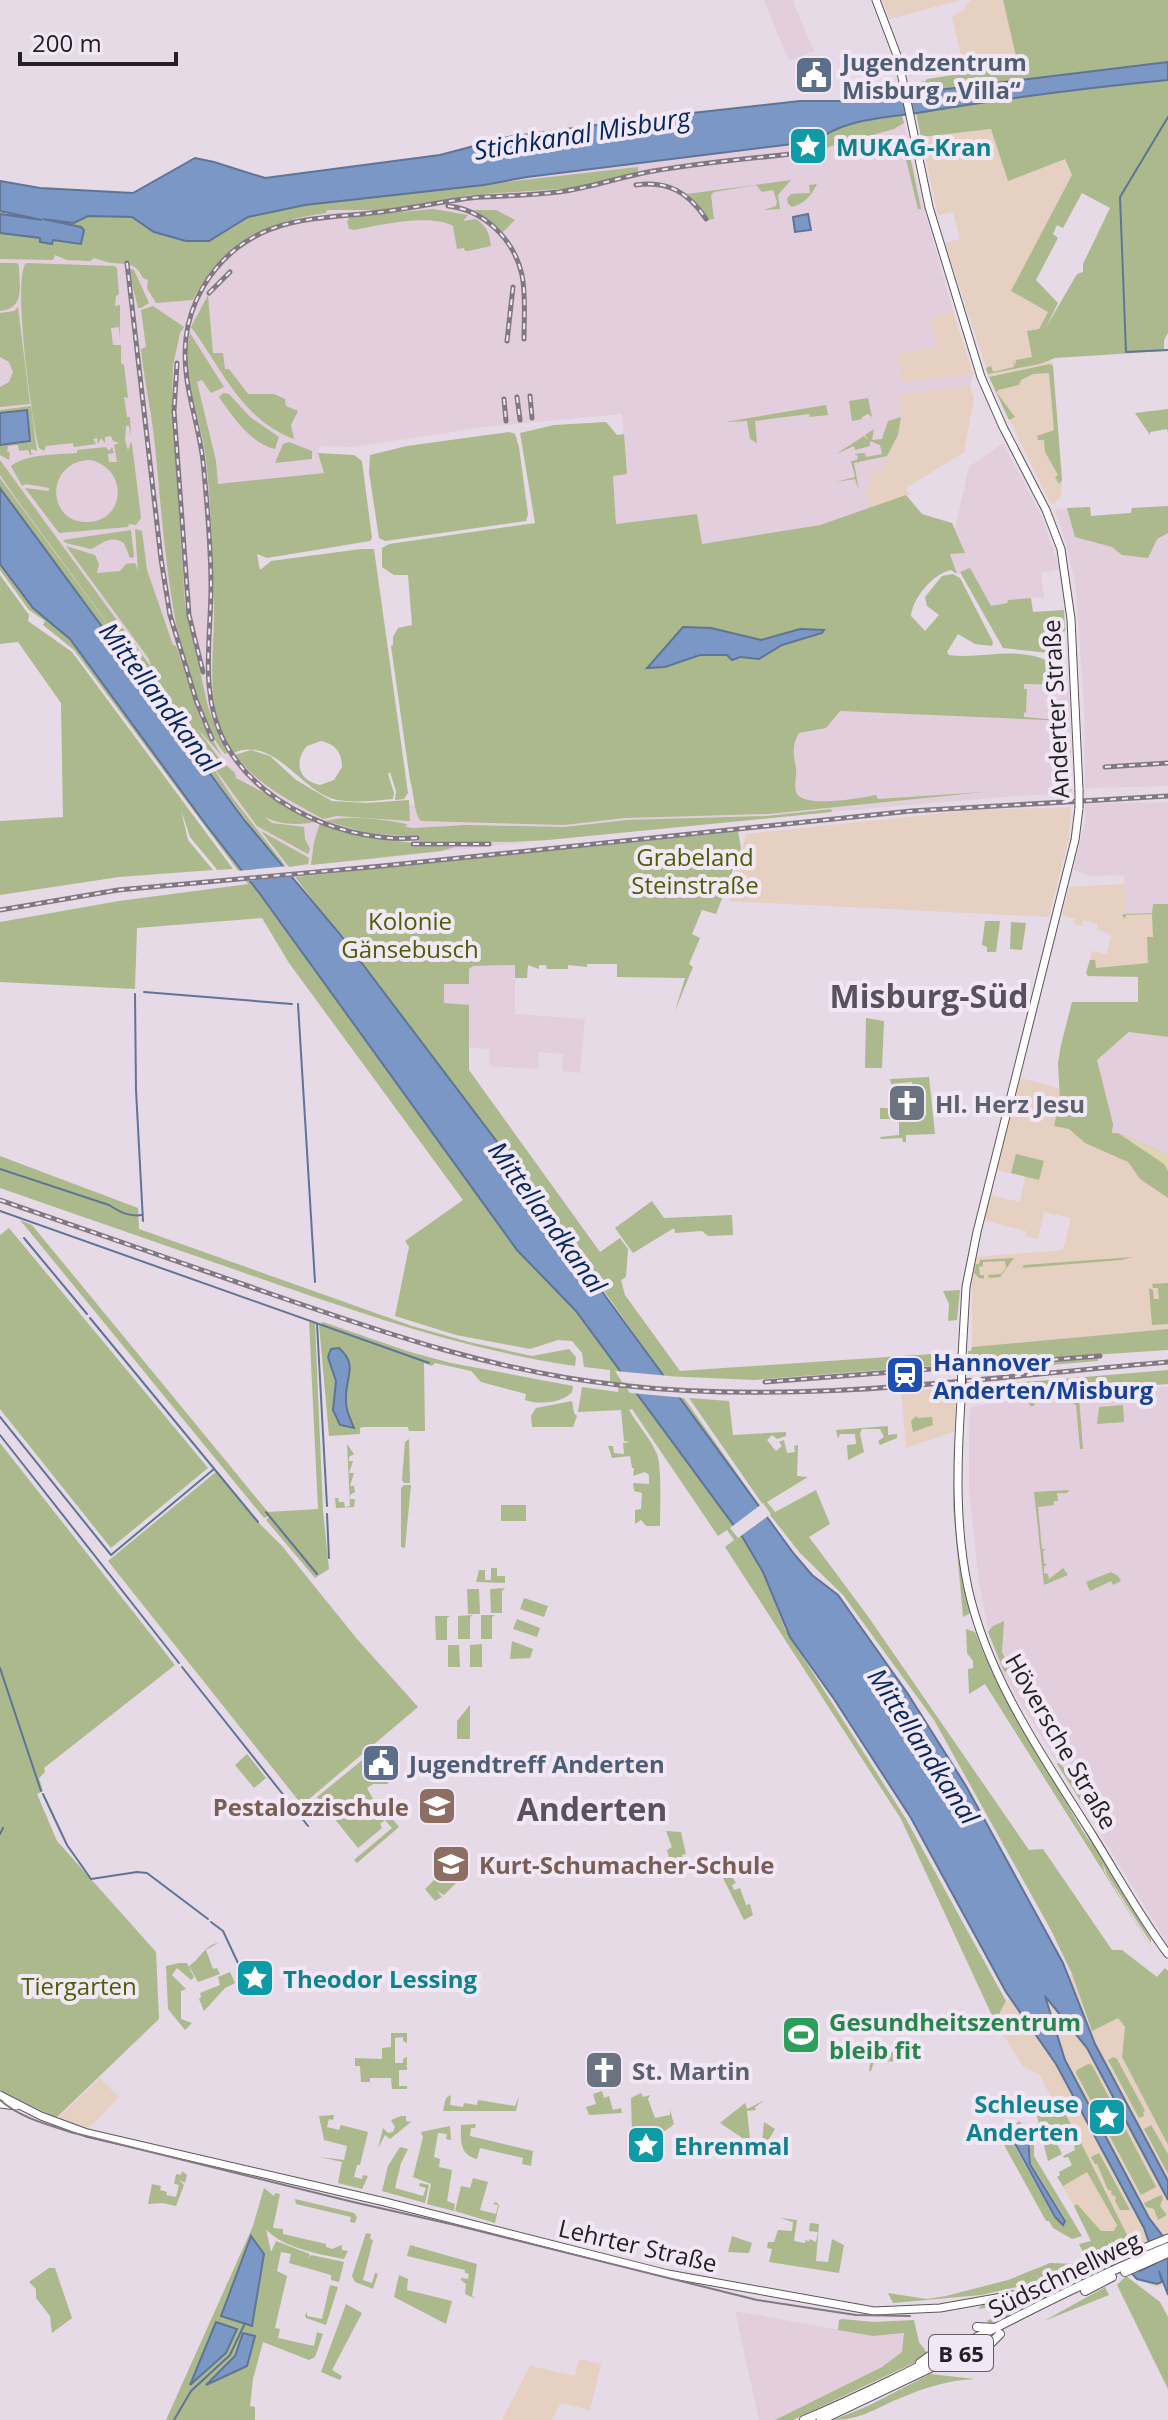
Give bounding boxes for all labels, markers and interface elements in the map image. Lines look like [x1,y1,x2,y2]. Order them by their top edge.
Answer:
scale bar [20,16,176,66]
text: 200 m [32,26,102,59]
place label: Jugendzentrum Misburg „Villa“ [840,45,1027,106]
public building icon: Jugendzentrum Misburg „Villa“ [793,54,835,96]
water label: Stichkanal Misburg [471,98,694,168]
place icon: MUKAG-Kran [787,125,829,167]
place label: MUKAG-Kran [836,130,991,163]
water label: Mittellandkanal [91,614,229,781]
street label: Anderter Straße [1034,619,1076,799]
park label: Grabeland Steinstraße [631,840,759,901]
park label: Kolonie Gänsebusch [341,904,479,965]
district label: Misburg-Süd [830,974,1028,1017]
church icon: Hl. Herz Jesu [886,1082,928,1124]
place label: Hl. Herz Jesu [935,1087,1085,1120]
water label: Mittellandkanal [481,1134,616,1302]
place label: Hannover Anderten/Misburg [933,1345,1154,1406]
station icon: Hannover Anderten/Misburg [884,1354,926,1396]
street label: Höversche Straße [998,1647,1126,1835]
water label: Mittellandkanal [860,1661,989,1832]
public building icon: Jugendtreff Anderten [360,1742,402,1784]
place label: Jugendtreff Anderten [407,1747,665,1780]
school or university icon: Pestalozzischule [416,1785,458,1827]
district label: Anderten [517,1787,667,1830]
place label: Pestalozzischule [213,1790,409,1823]
school or university icon: Kurt-Schumacher-Schule [430,1843,472,1885]
place label: Kurt-Schumacher-Schule [479,1848,774,1881]
place icon: Theodor Lessing [234,1957,276,1999]
place label: Theodor Lessing [283,1962,478,1995]
park label: Tiergarten [21,1969,137,2002]
place label: Gesundheitszentrum bleib fit [829,2005,1081,2066]
sports icon: Gesundheitszentrum bleib fit [780,2014,822,2056]
church icon: St. Martin [583,2049,625,2091]
place label: St. Martin [632,2054,750,2087]
place label: Schleuse Anderten [966,2087,1079,2148]
place icon: Schleuse Anderten [1086,2096,1128,2138]
place icon: Ehrenmal [625,2124,667,2166]
place label: Ehrenmal [674,2129,789,2162]
street label: Lehrter Straße [555,2211,721,2279]
street label: Südschnellweg [982,2223,1146,2325]
road number: B 65 [929,2335,993,2371]

